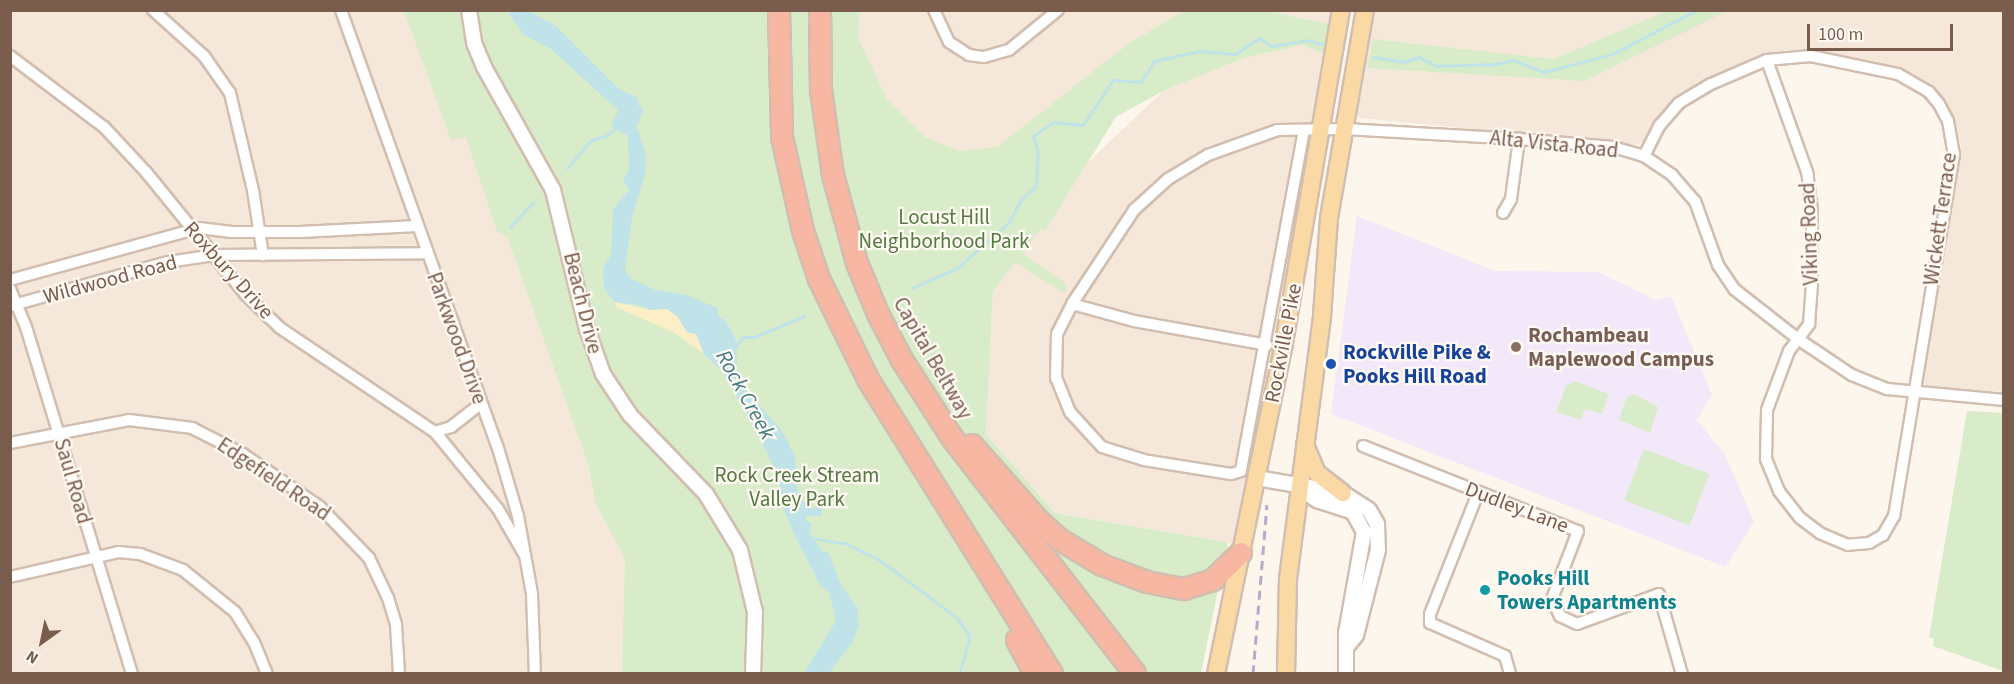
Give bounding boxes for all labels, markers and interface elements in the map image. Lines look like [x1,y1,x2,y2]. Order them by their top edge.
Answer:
scale bar [1810,12,1956,50]
text: 100 m [1818,22,1863,47]
street label: Alta Vista Road [1489,125,1619,163]
street label: Wickett Terrace [1918,151,1962,287]
street label: Viking Road [1795,182,1823,286]
park label: Locust Hill Neighborhood Park [859,204,1029,254]
street label: Roxbury Drive [179,216,279,324]
street label: Wildwood Road [40,249,180,309]
street label: Beach Drive [558,250,608,356]
street label: Parkwood Drive [421,269,493,407]
street label: Rockville Pike [1259,281,1307,405]
street label: Capital Beltway [888,293,978,423]
place label: Rochambeau Maplewood Campus [1528,322,1714,372]
place label: Rockville Pike & Pooks Hill Road [1343,339,1491,389]
marker: Rochambeau Maplewood Campus [1509,340,1523,354]
water label: Rock Creek [710,345,780,445]
marker: Rockville Pike & Pooks Hill Road [1324,357,1338,371]
street label: Edgefield Road [213,432,335,526]
street label: Saul Road [49,435,97,527]
park label: Rock Creek Stream Valley Park [715,462,879,512]
street label: Dudley Lane [1462,476,1572,538]
place label: Pooks Hill Towers Apartments [1497,565,1677,615]
marker: Pooks Hill Towers Apartments [1478,583,1492,597]
north arrow [12,612,72,672]
text: N [22,645,43,669]

